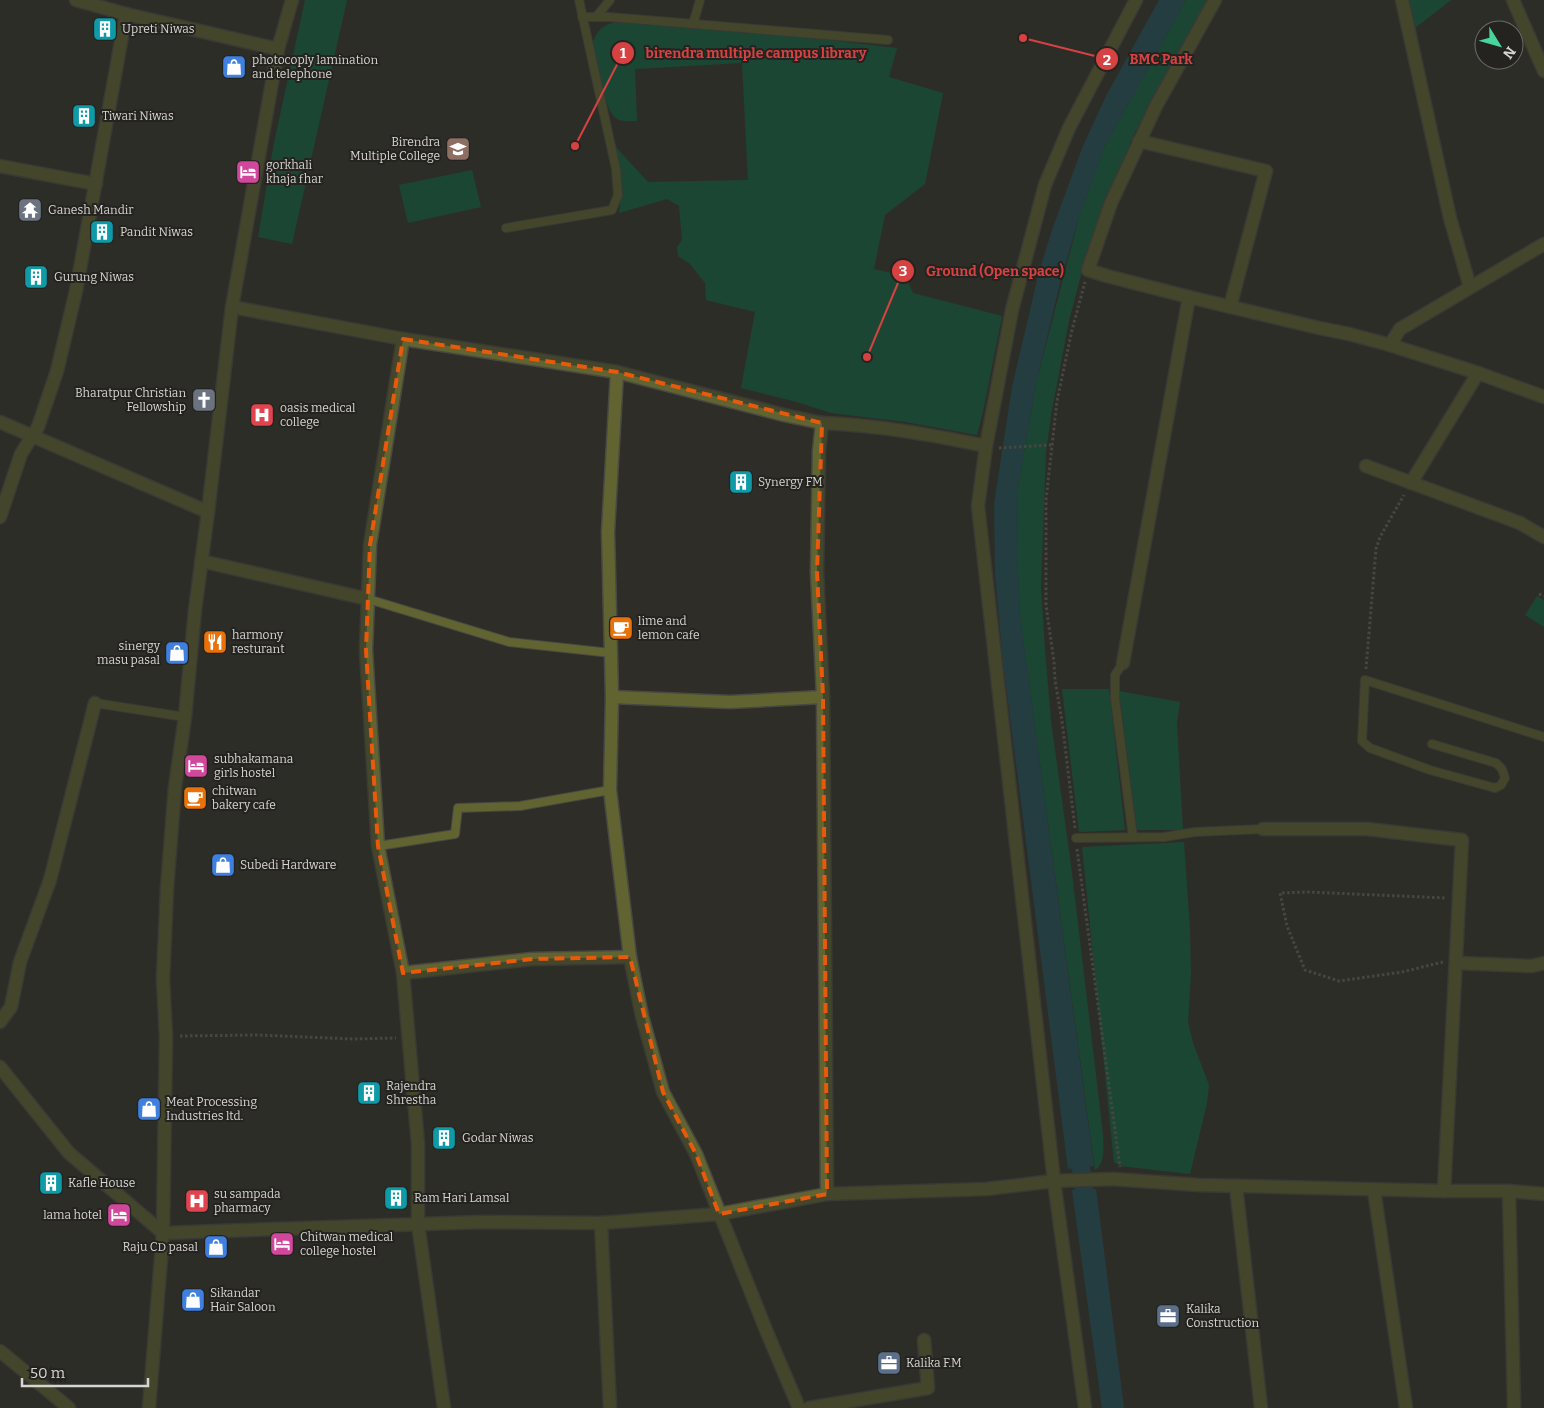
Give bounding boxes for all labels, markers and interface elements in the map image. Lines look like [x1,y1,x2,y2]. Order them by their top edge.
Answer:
building icon: Upreti Niwas [92,16,118,42]
north arrow [1474,20,1524,70]
place label: Upreti Niwas [122,22,195,36]
callout: birendra multiple campus library [610,38,876,67]
text: N [1499,43,1519,62]
text: 1 [620,44,627,62]
text: birendra multiple campus library [646,45,867,62]
callout: BMC Park [1094,45,1202,74]
text: 2 [1103,51,1111,69]
text: BMC Park [1129,51,1193,68]
place label: photocoply lamination and telephone [252,53,378,81]
shop icon: photocoply lamination and telephone [221,54,247,80]
building icon: Tiwari Niwas [71,103,97,129]
place label: Tiwari Niwas [102,109,174,123]
place label: Birendra Multiple College [350,135,440,163]
school or university icon: Birendra Multiple College [445,136,471,162]
place label: gorkhali khaja fhar [266,158,324,186]
hotel icon: gorkhali khaja fhar [235,159,261,185]
temple icon: Ganesh Mandir [17,197,43,223]
place label: Ganesh Mandir [48,203,134,217]
building icon: Pandit Niwas [89,219,115,245]
place label: Pandit Niwas [120,225,193,239]
callout: Ground (Open space) [891,256,1074,285]
text: 3 [899,262,907,280]
text: Ground (Open space) [926,262,1064,280]
building icon: Gurung Niwas [23,264,49,290]
place label: Gurung Niwas [54,270,134,284]
place label: Bharatpur Christian Fellowship [75,386,186,414]
church icon: Bharatpur Christian Fellowship [191,387,217,413]
place label: oasis medical college [280,401,356,429]
hospital icon: oasis medical college [249,402,275,428]
building icon: Synergy FM [728,469,754,495]
place label: Synergy FM [758,475,823,489]
place label: lime and lemon cafe [638,614,700,642]
cafe icon: lime and lemon cafe [608,615,634,641]
place label: harmony resturant [232,628,285,656]
restaurant icon: harmony resturant [202,629,228,655]
place label: sinergy masu pasal [97,639,161,667]
shop icon: sinergy masu pasal [164,640,190,666]
place label: subhakamana girls hostel [214,752,294,780]
hotel icon: subhakamana girls hostel [183,753,209,779]
place label: chitwan bakery cafe [212,784,276,812]
cafe icon: chitwan bakery cafe [182,785,208,811]
shop icon: Subedi Hardware [210,852,236,878]
place label: Subedi Hardware [240,858,336,872]
place label: Rajendra Shrestha [386,1079,437,1107]
building icon: Rajendra Shrestha [356,1080,382,1106]
place label: Meat Processing Industries ltd. [166,1095,257,1123]
shop icon: Meat Processing Industries ltd. [136,1096,162,1122]
building icon: Godar Niwas [431,1125,457,1151]
place label: Godar Niwas [462,1131,534,1145]
building icon: Kafle House [38,1170,64,1196]
place label: Kafle House [68,1176,135,1190]
building icon: Ram Hari Lamsal [383,1185,409,1211]
place label: su sampada pharmacy [214,1187,281,1215]
hospital icon: su sampada pharmacy [184,1188,210,1214]
place label: Ram Hari Lamsal [414,1191,510,1205]
hotel icon: lama hotel [106,1202,132,1228]
place label: lama hotel [43,1208,103,1222]
place label: Chitwan medical college hostel [300,1230,394,1258]
hotel icon: Chitwan medical college hostel [269,1231,295,1257]
shop icon: Raju CD pasal [203,1234,229,1260]
place label: Raju CD pasal [122,1240,199,1254]
place label: Sikandar Hair Saloon [210,1286,276,1314]
shop icon: Sikandar Hair Saloon [180,1287,206,1313]
place label: Kalika Construction [1186,1302,1259,1330]
office icon: Kalika Construction [1155,1303,1181,1329]
office icon: Kalika F.M [876,1350,902,1376]
scale bar [22,1356,149,1388]
place label: Kalika F.M [906,1356,962,1370]
text: 50 m [30,1364,66,1382]

